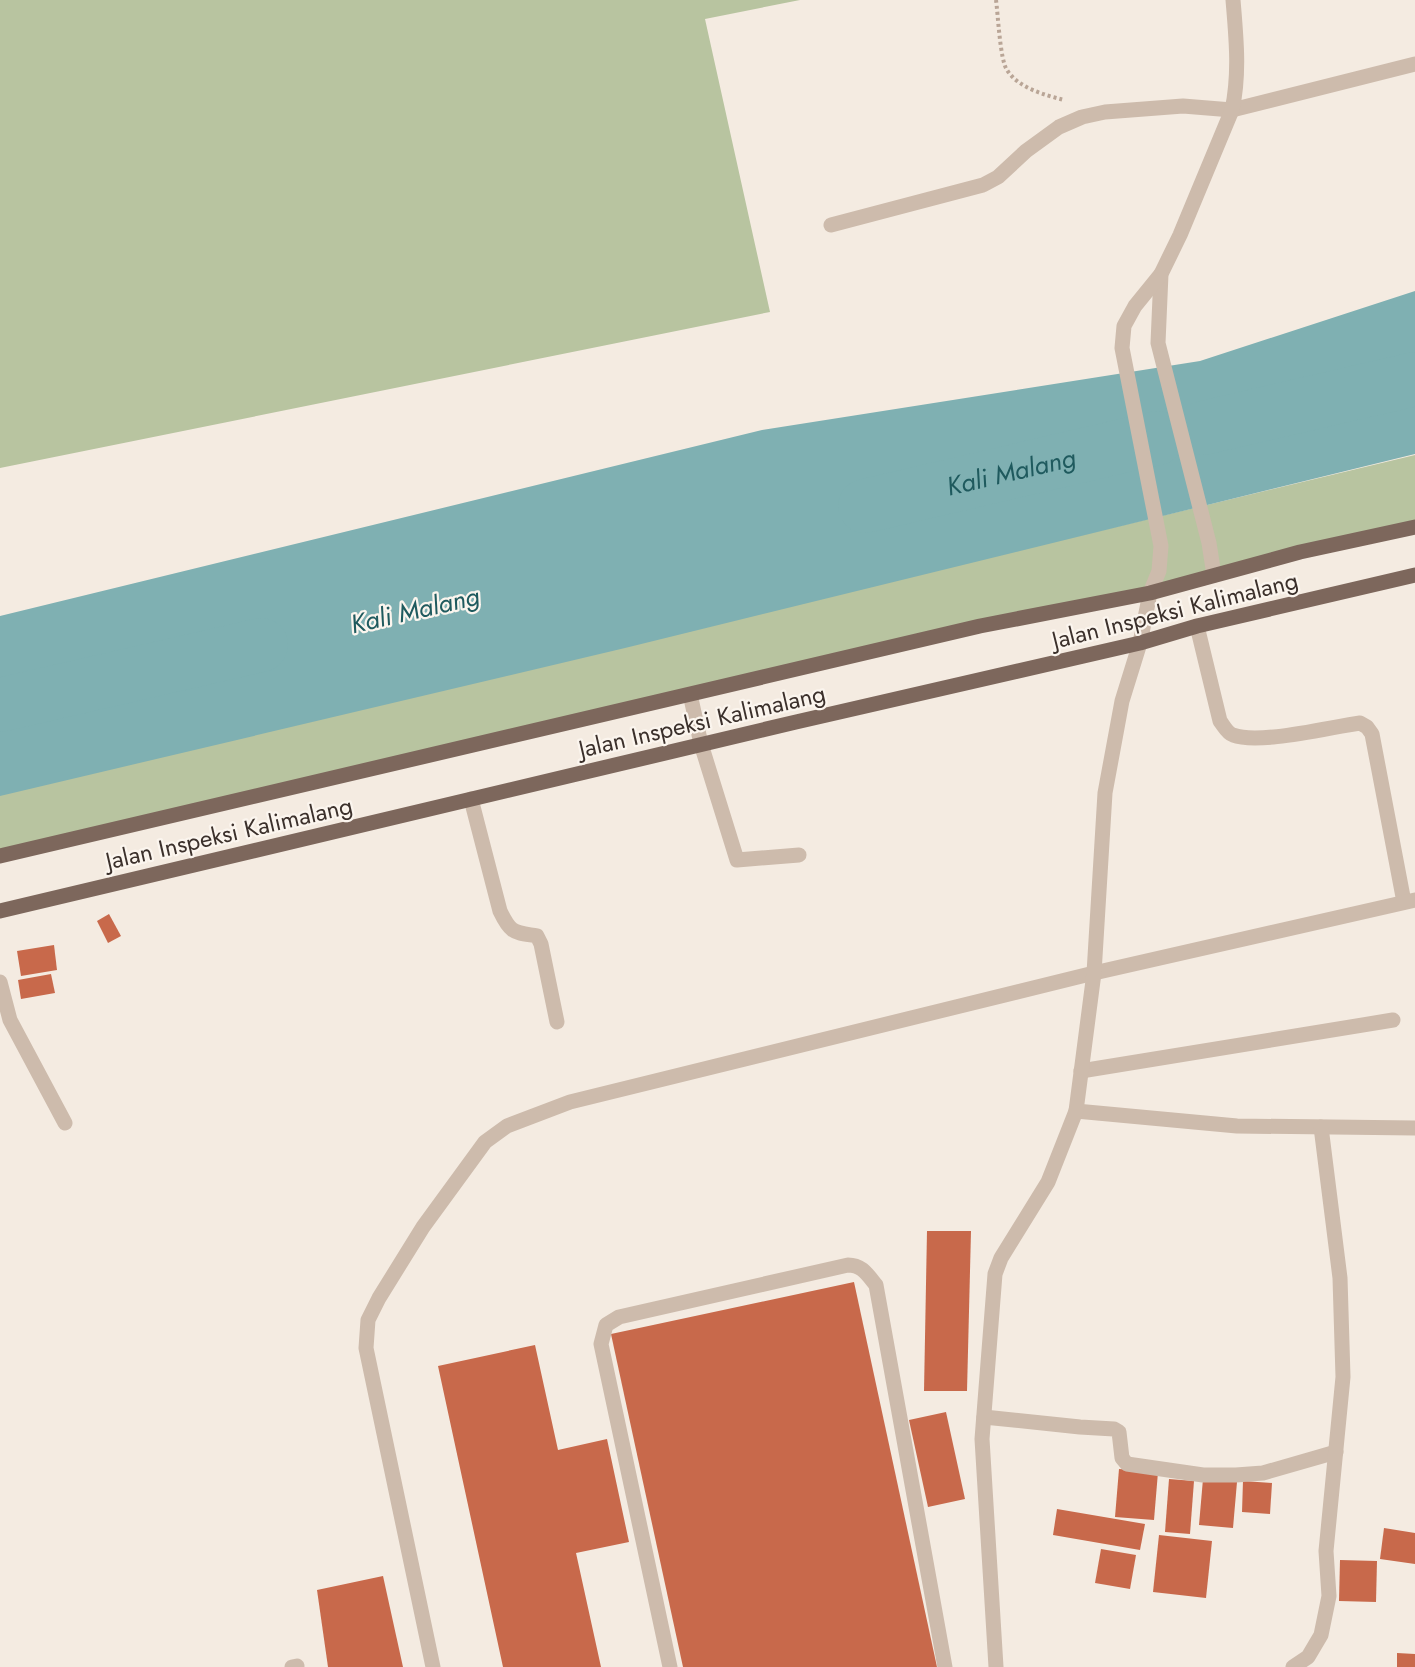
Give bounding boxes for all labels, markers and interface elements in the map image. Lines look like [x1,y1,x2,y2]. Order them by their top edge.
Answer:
water label: Kali Malang [943,439,1079,505]
street label: Jalan Inspeksi Kalimalang [1045,562,1302,658]
water label: Kali Malang [347,577,483,643]
street label: Jalan Inspeksi Kalimalang [572,676,829,767]
street label: Jalan Inspeksi Kalimalang [99,788,356,879]

